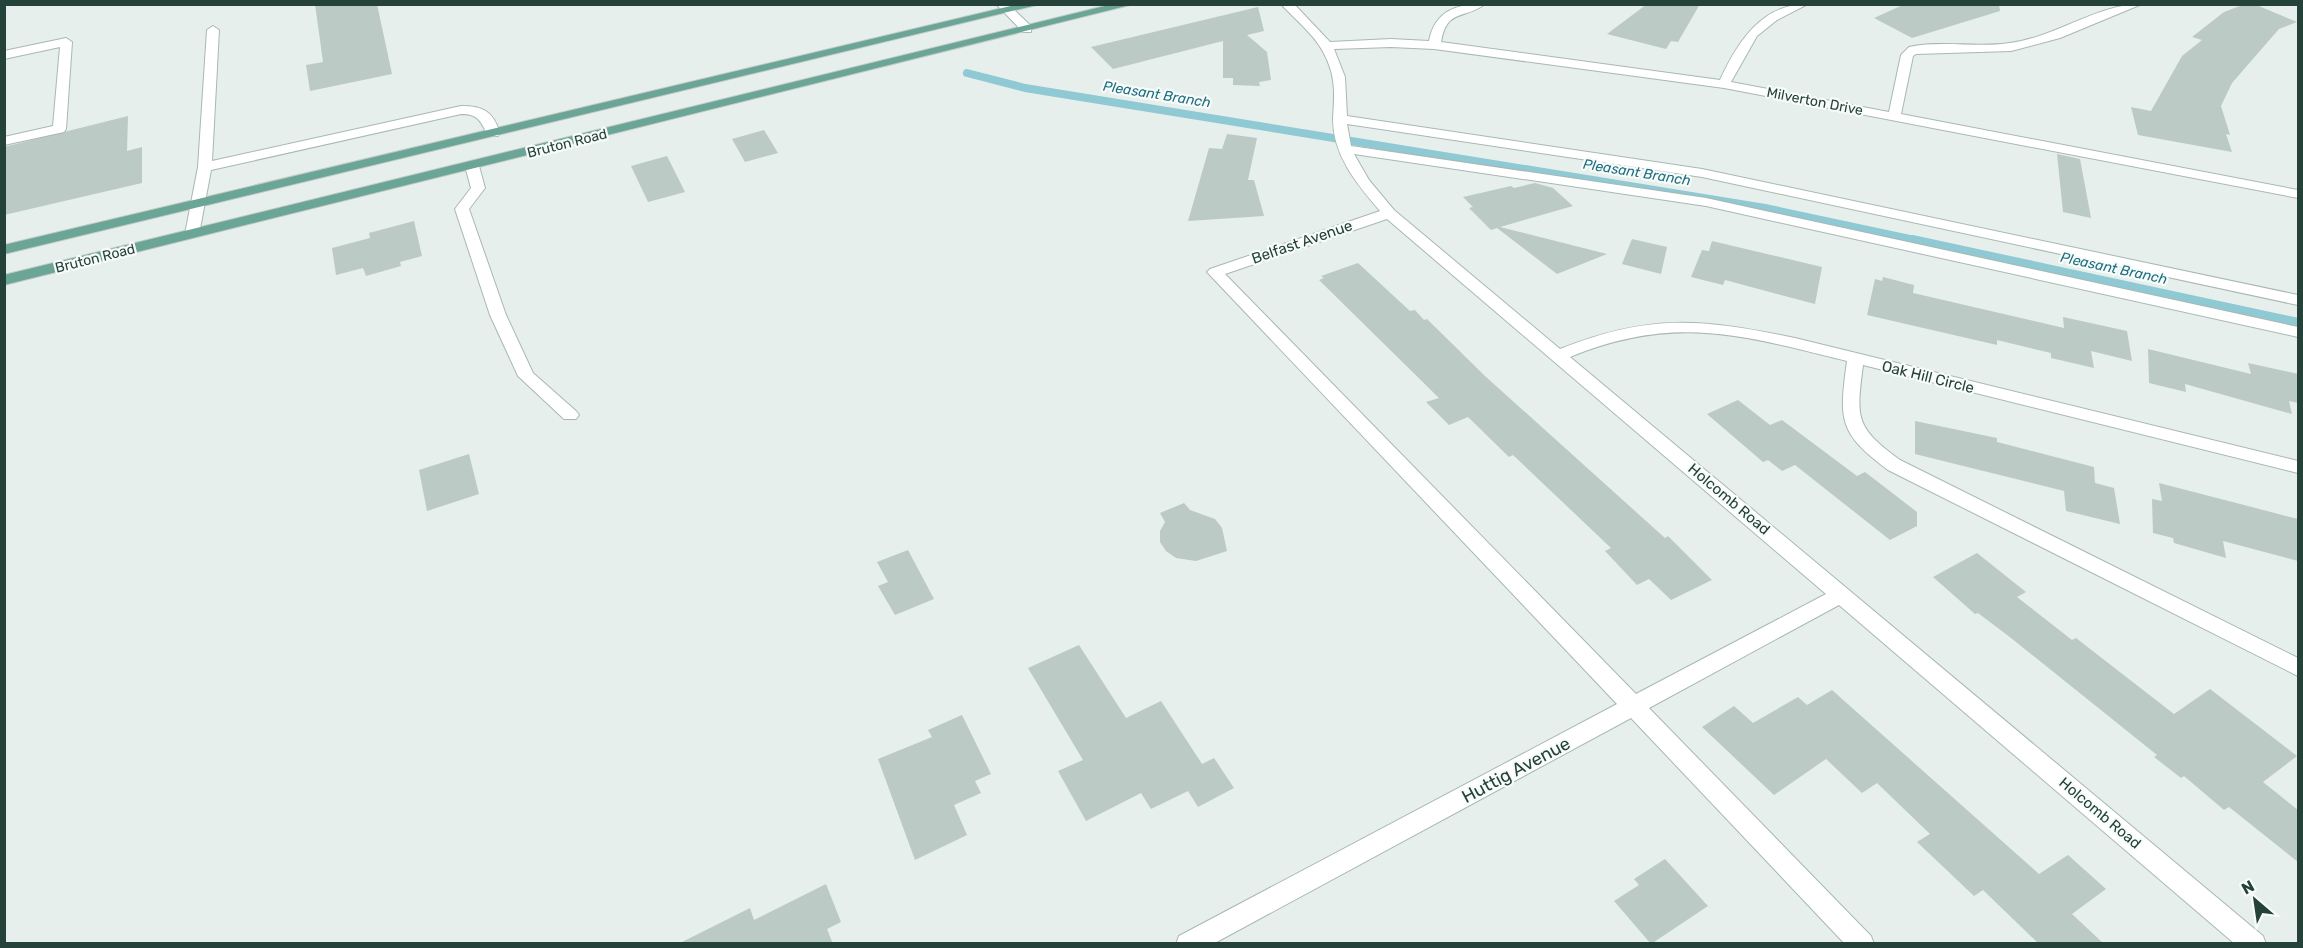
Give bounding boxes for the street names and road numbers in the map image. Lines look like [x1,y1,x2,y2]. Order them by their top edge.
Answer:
street label: Milverton Drive [1765,84,1865,119]
street label: Bruton Road [525,125,609,162]
street label: Belfast Avenue [1249,216,1355,268]
street label: Bruton Road [53,240,137,277]
street label: Oak Hill Circle [1880,357,1976,397]
street label: Holcomb Road [1684,460,1774,538]
street label: Huttig Avenue [1458,732,1574,808]
street label: Holcomb Road [2055,774,2145,852]

